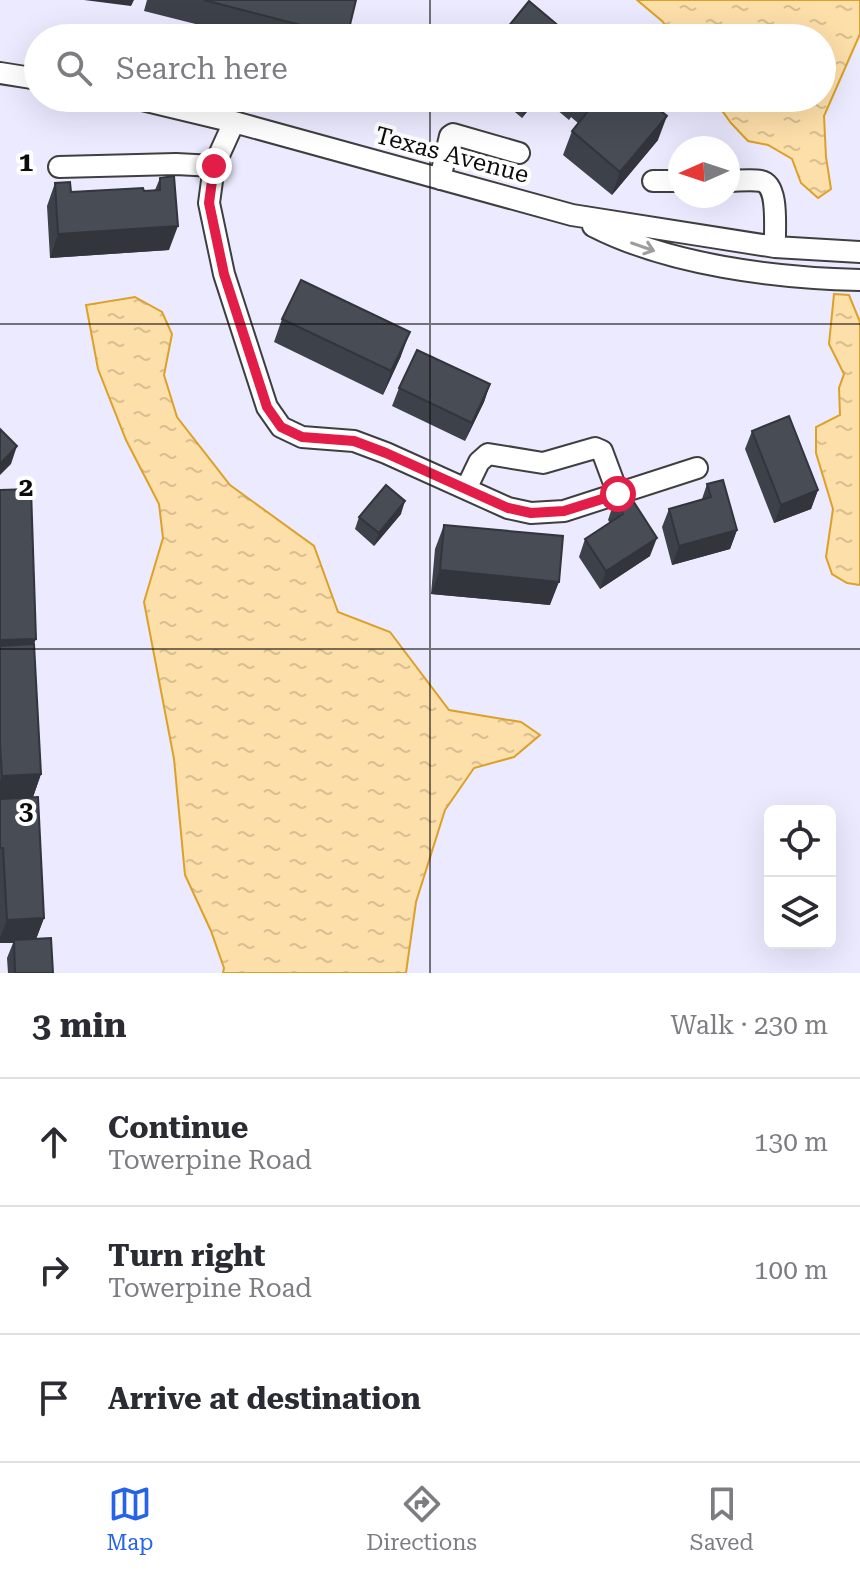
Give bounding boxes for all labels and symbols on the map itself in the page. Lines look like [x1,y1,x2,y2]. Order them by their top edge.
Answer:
street label: Texas Avenue [372,121,532,189]
north arrow [668,136,740,208]
text: 1 [19,147,33,177]
route end [196,148,232,184]
one-way arrow [630,241,655,256]
text: 2 [19,472,33,502]
route start [600,476,636,512]
text: 3 [19,796,33,826]

